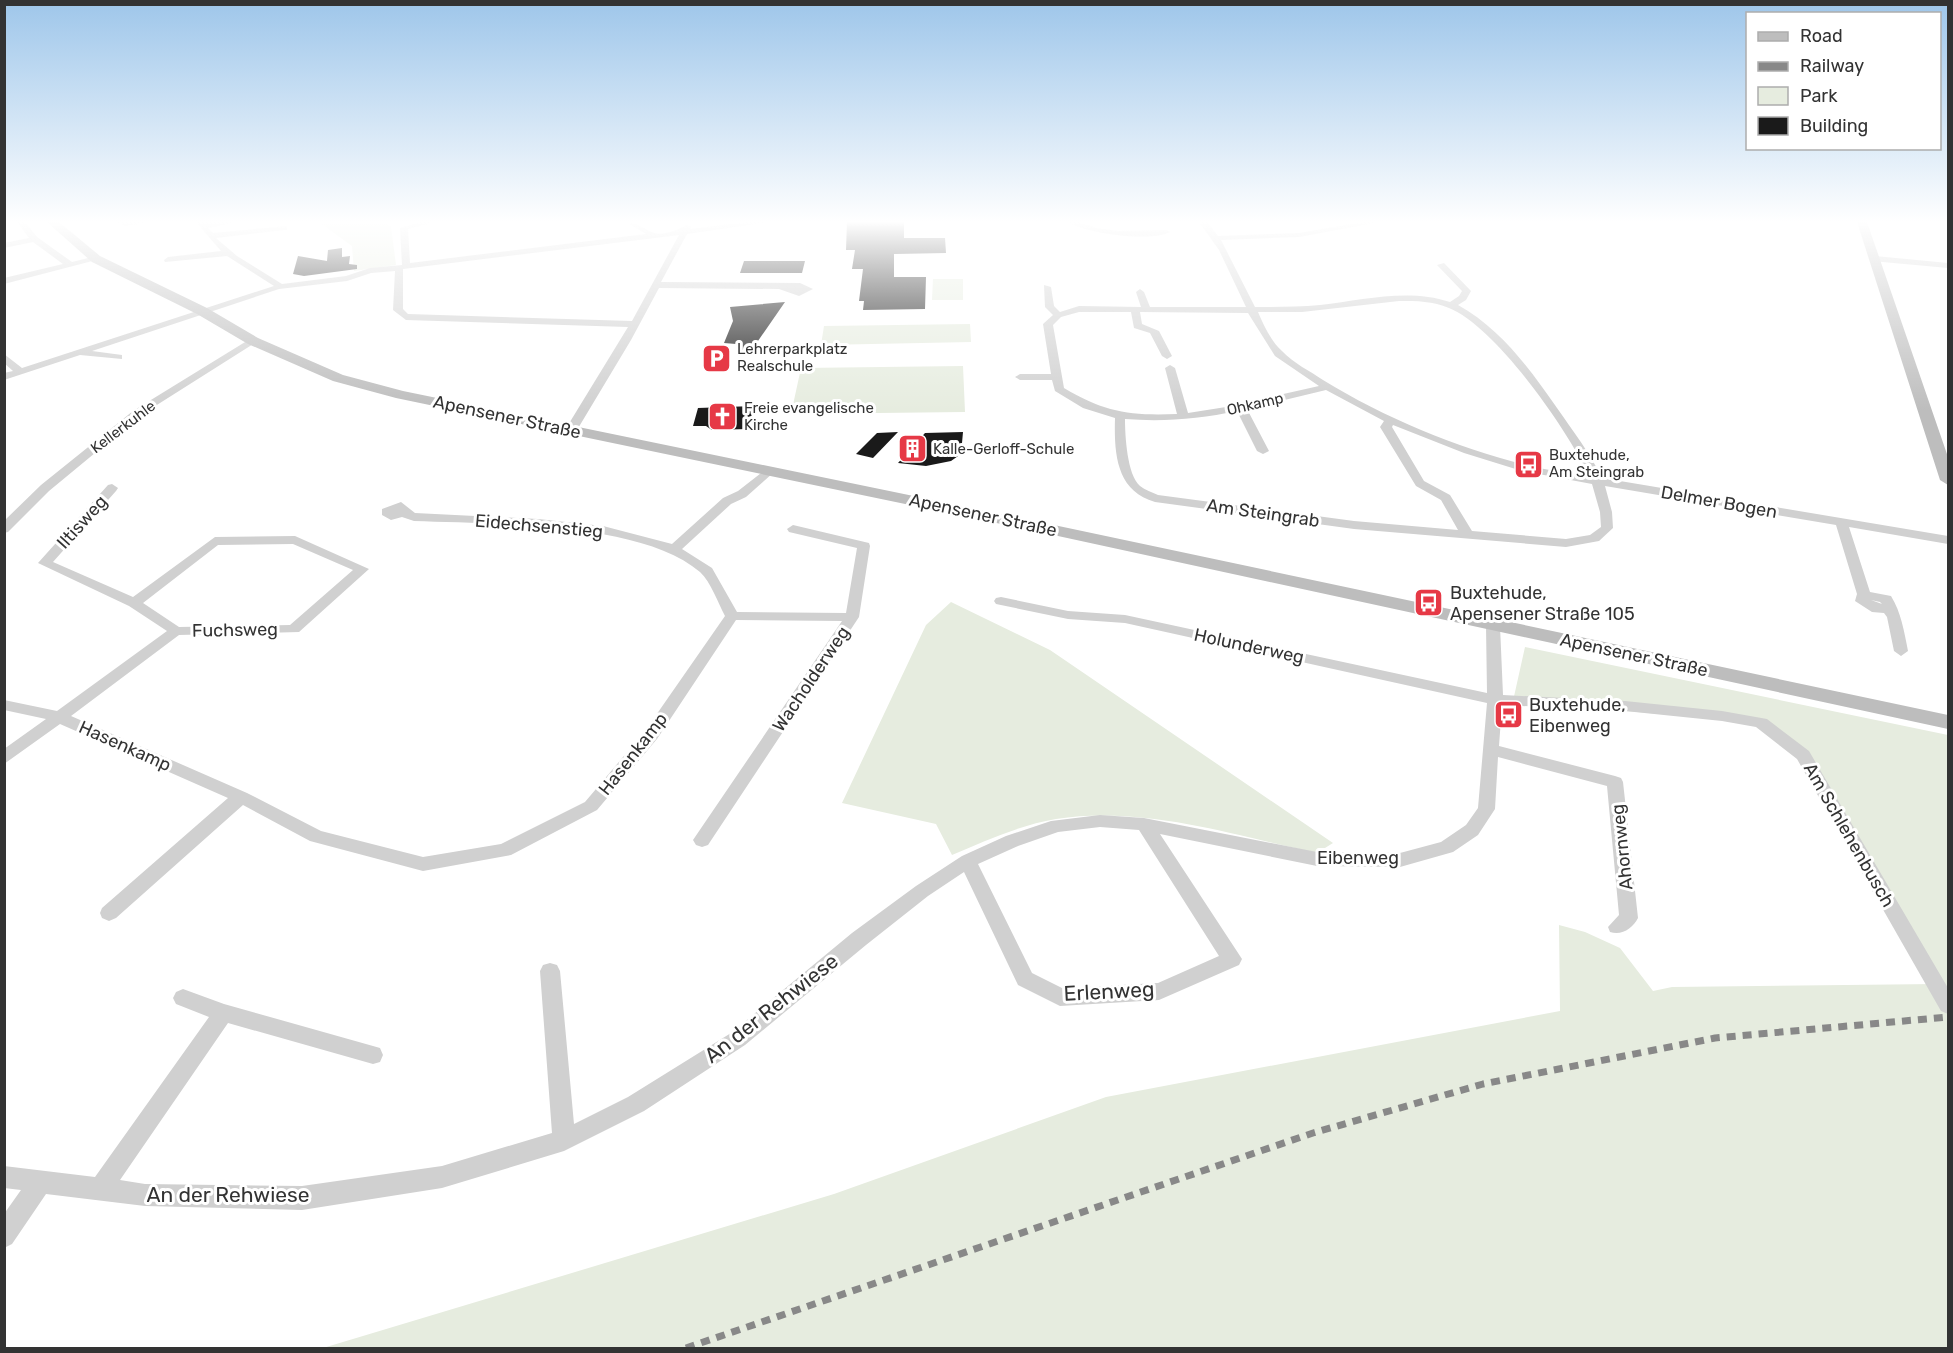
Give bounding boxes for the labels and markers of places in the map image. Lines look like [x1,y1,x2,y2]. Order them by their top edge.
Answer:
place label: Lehrerparkplatz Realschule [737,340,848,375]
parking icon: Lehrerparkplatz Realschule [700,342,732,374]
place label: Freie evangelische Kirche [744,399,874,434]
church icon: Freie evangelische Kirche [707,401,739,433]
building icon: Kalle-Gerloff-Schule [896,433,928,465]
place label: Kalle-Gerloff-Schule [933,440,1074,458]
place label: Buxtehude, Am Steingrab [1549,446,1644,481]
bus stop icon: Buxtehude, Am Steingrab [1512,448,1544,480]
place label: Buxtehude, Apensener Straße 105 [1450,582,1635,625]
bus stop icon: Buxtehude, Apensener Straße 105 [1413,587,1445,619]
place label: Buxtehude, Eibenweg [1529,694,1626,737]
bus stop icon: Buxtehude, Eibenweg [1492,699,1524,731]

